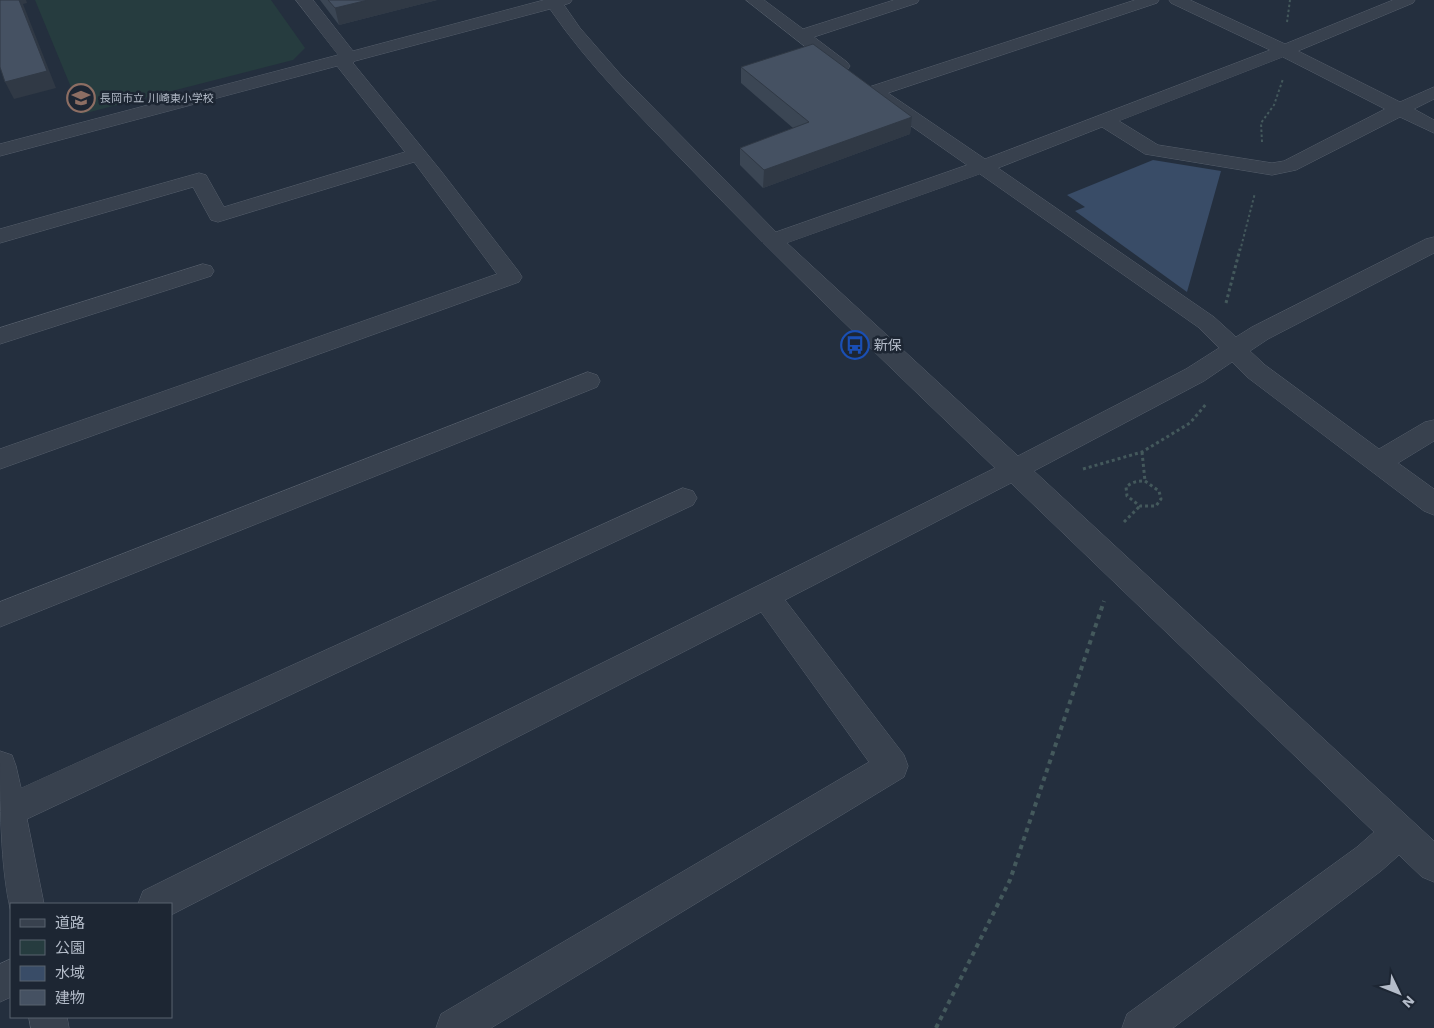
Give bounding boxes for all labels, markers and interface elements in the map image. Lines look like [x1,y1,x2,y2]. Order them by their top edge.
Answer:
school or university icon: 長岡市立 川崎東小学校 [66,83,96,113]
place label: 長岡市立 川崎東小学校 [100,92,214,105]
bus stop icon: 新保 [840,330,870,360]
place label: 新保 [874,337,902,353]
legend [10,903,172,1018]
text: 道路 [55,914,85,932]
text: 公園 [55,939,85,957]
text: 水域 [55,964,85,982]
north arrow [1374,968,1424,1018]
text: 建物 [55,989,85,1007]
text: N [1399,993,1418,1011]

